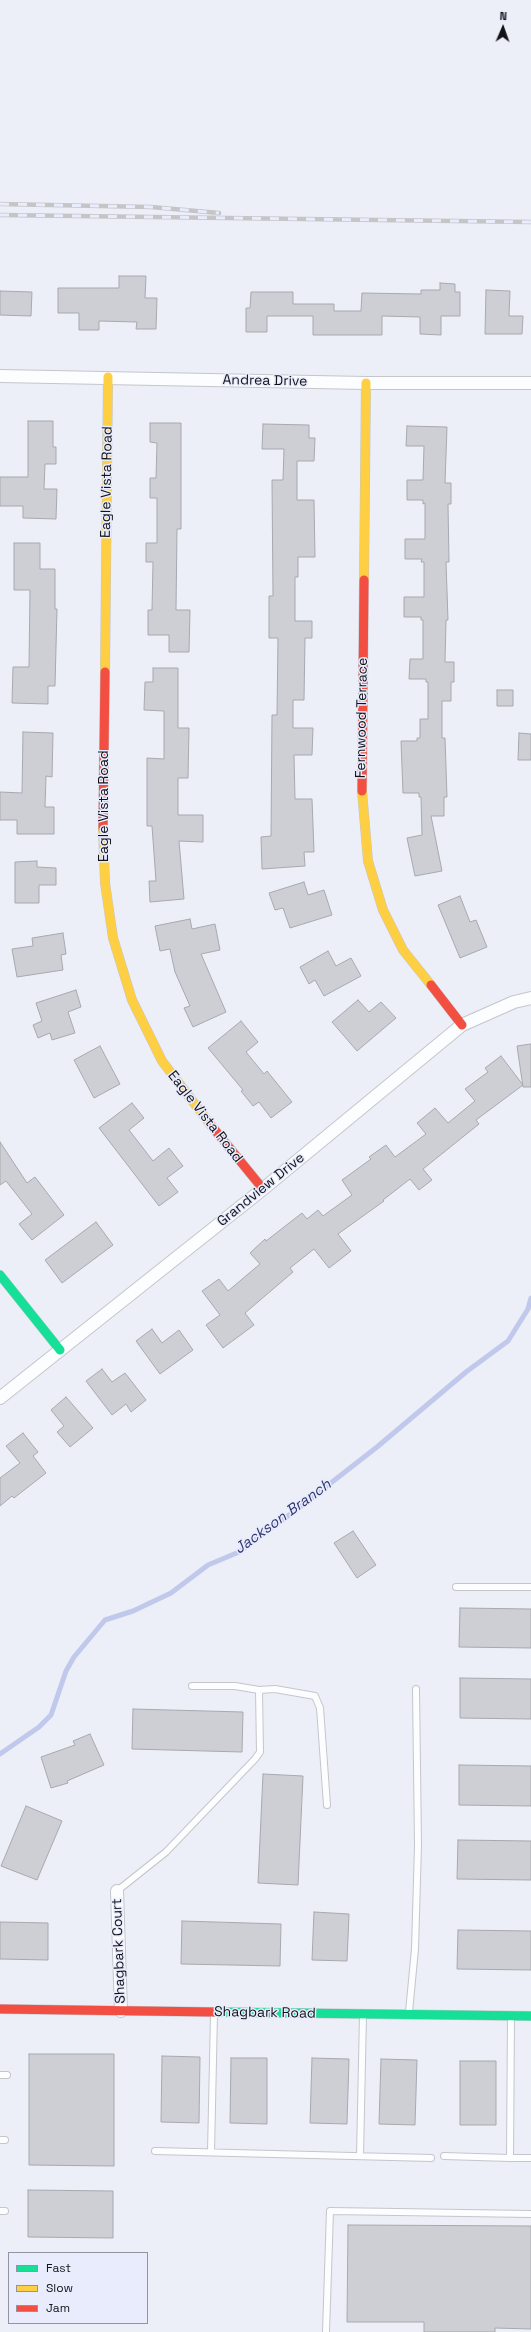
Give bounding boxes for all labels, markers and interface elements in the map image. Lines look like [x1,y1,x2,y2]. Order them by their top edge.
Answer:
north arrow [483,8,523,48]
text: N [499,9,507,23]
street label: Andrea Drive [222,372,308,390]
street label: Eagle Vista Road [98,426,116,538]
street label: Fernwood Terrace [353,658,371,778]
street label: Eagle Vista Road [96,750,112,862]
street label: Eagle Vista Road [164,1068,246,1166]
street label: Grandview Drive [214,1150,308,1230]
water label: Jackson Branch [231,1476,335,1558]
street label: Shagbark Court [109,1898,129,2004]
street label: Shagbark Road [214,2004,316,2022]
legend [8,2252,148,2324]
text: Fast [46,2260,71,2276]
text: Slow [46,2280,73,2296]
text: Jam [46,2300,70,2316]

